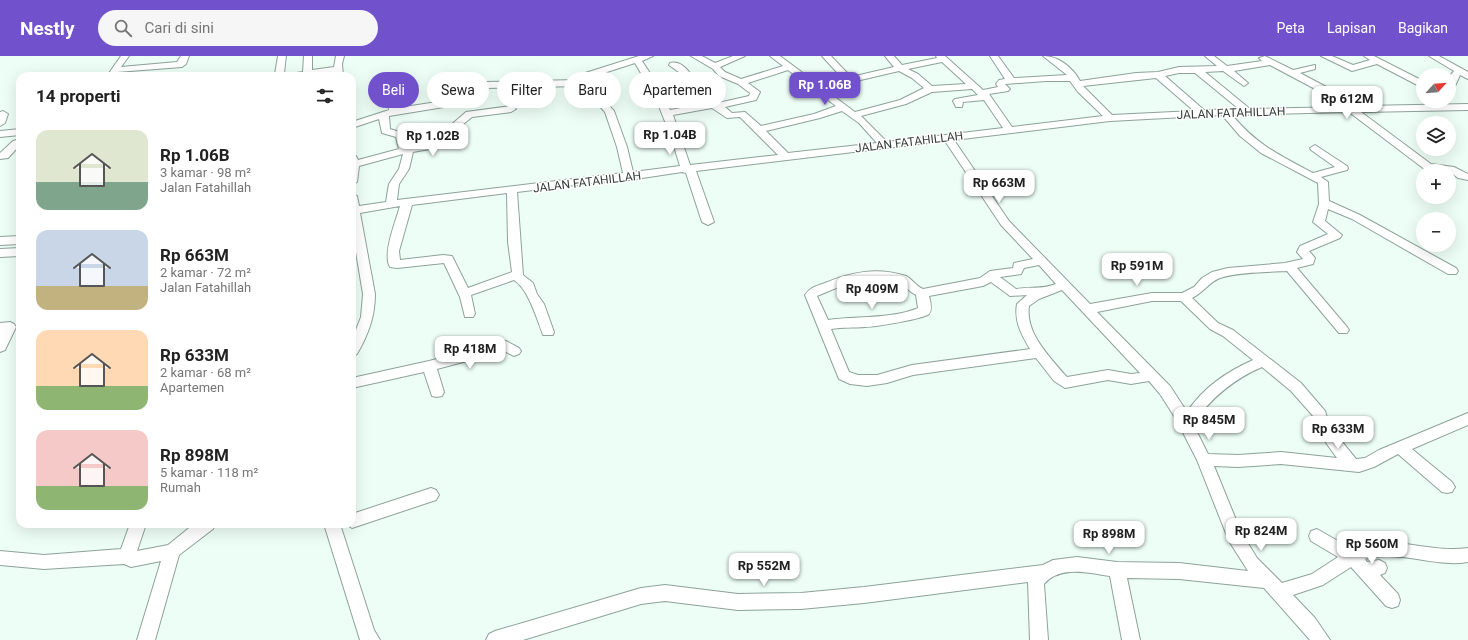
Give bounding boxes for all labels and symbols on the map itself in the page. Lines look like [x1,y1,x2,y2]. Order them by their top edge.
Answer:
north arrow [1416,68,1456,108]
pin: Rp 1.06B [784,72,866,106]
pin: Rp 612M [1310,86,1384,120]
street label: JALAN FATAHILLAH [1176,104,1286,122]
pin: Rp 1.04B [629,122,711,156]
pin: Rp 1.02B [392,123,474,157]
street label: JALAN FATAHILLAH [854,128,964,156]
street label: JALAN FATAHILLAH [532,168,642,196]
pin: Rp 663M [962,170,1036,204]
pin: Rp 591M [1100,253,1174,287]
pin: Rp 409M [835,276,909,310]
pin: Rp 418M [433,336,507,370]
pin: Rp 845M [1172,407,1246,441]
pin: Rp 633M [1301,416,1375,450]
pin: Rp 824M [1224,518,1298,552]
pin: Rp 898M [1072,521,1146,555]
pin: Rp 560M [1335,531,1409,565]
pin: Rp 552M [727,553,801,587]

